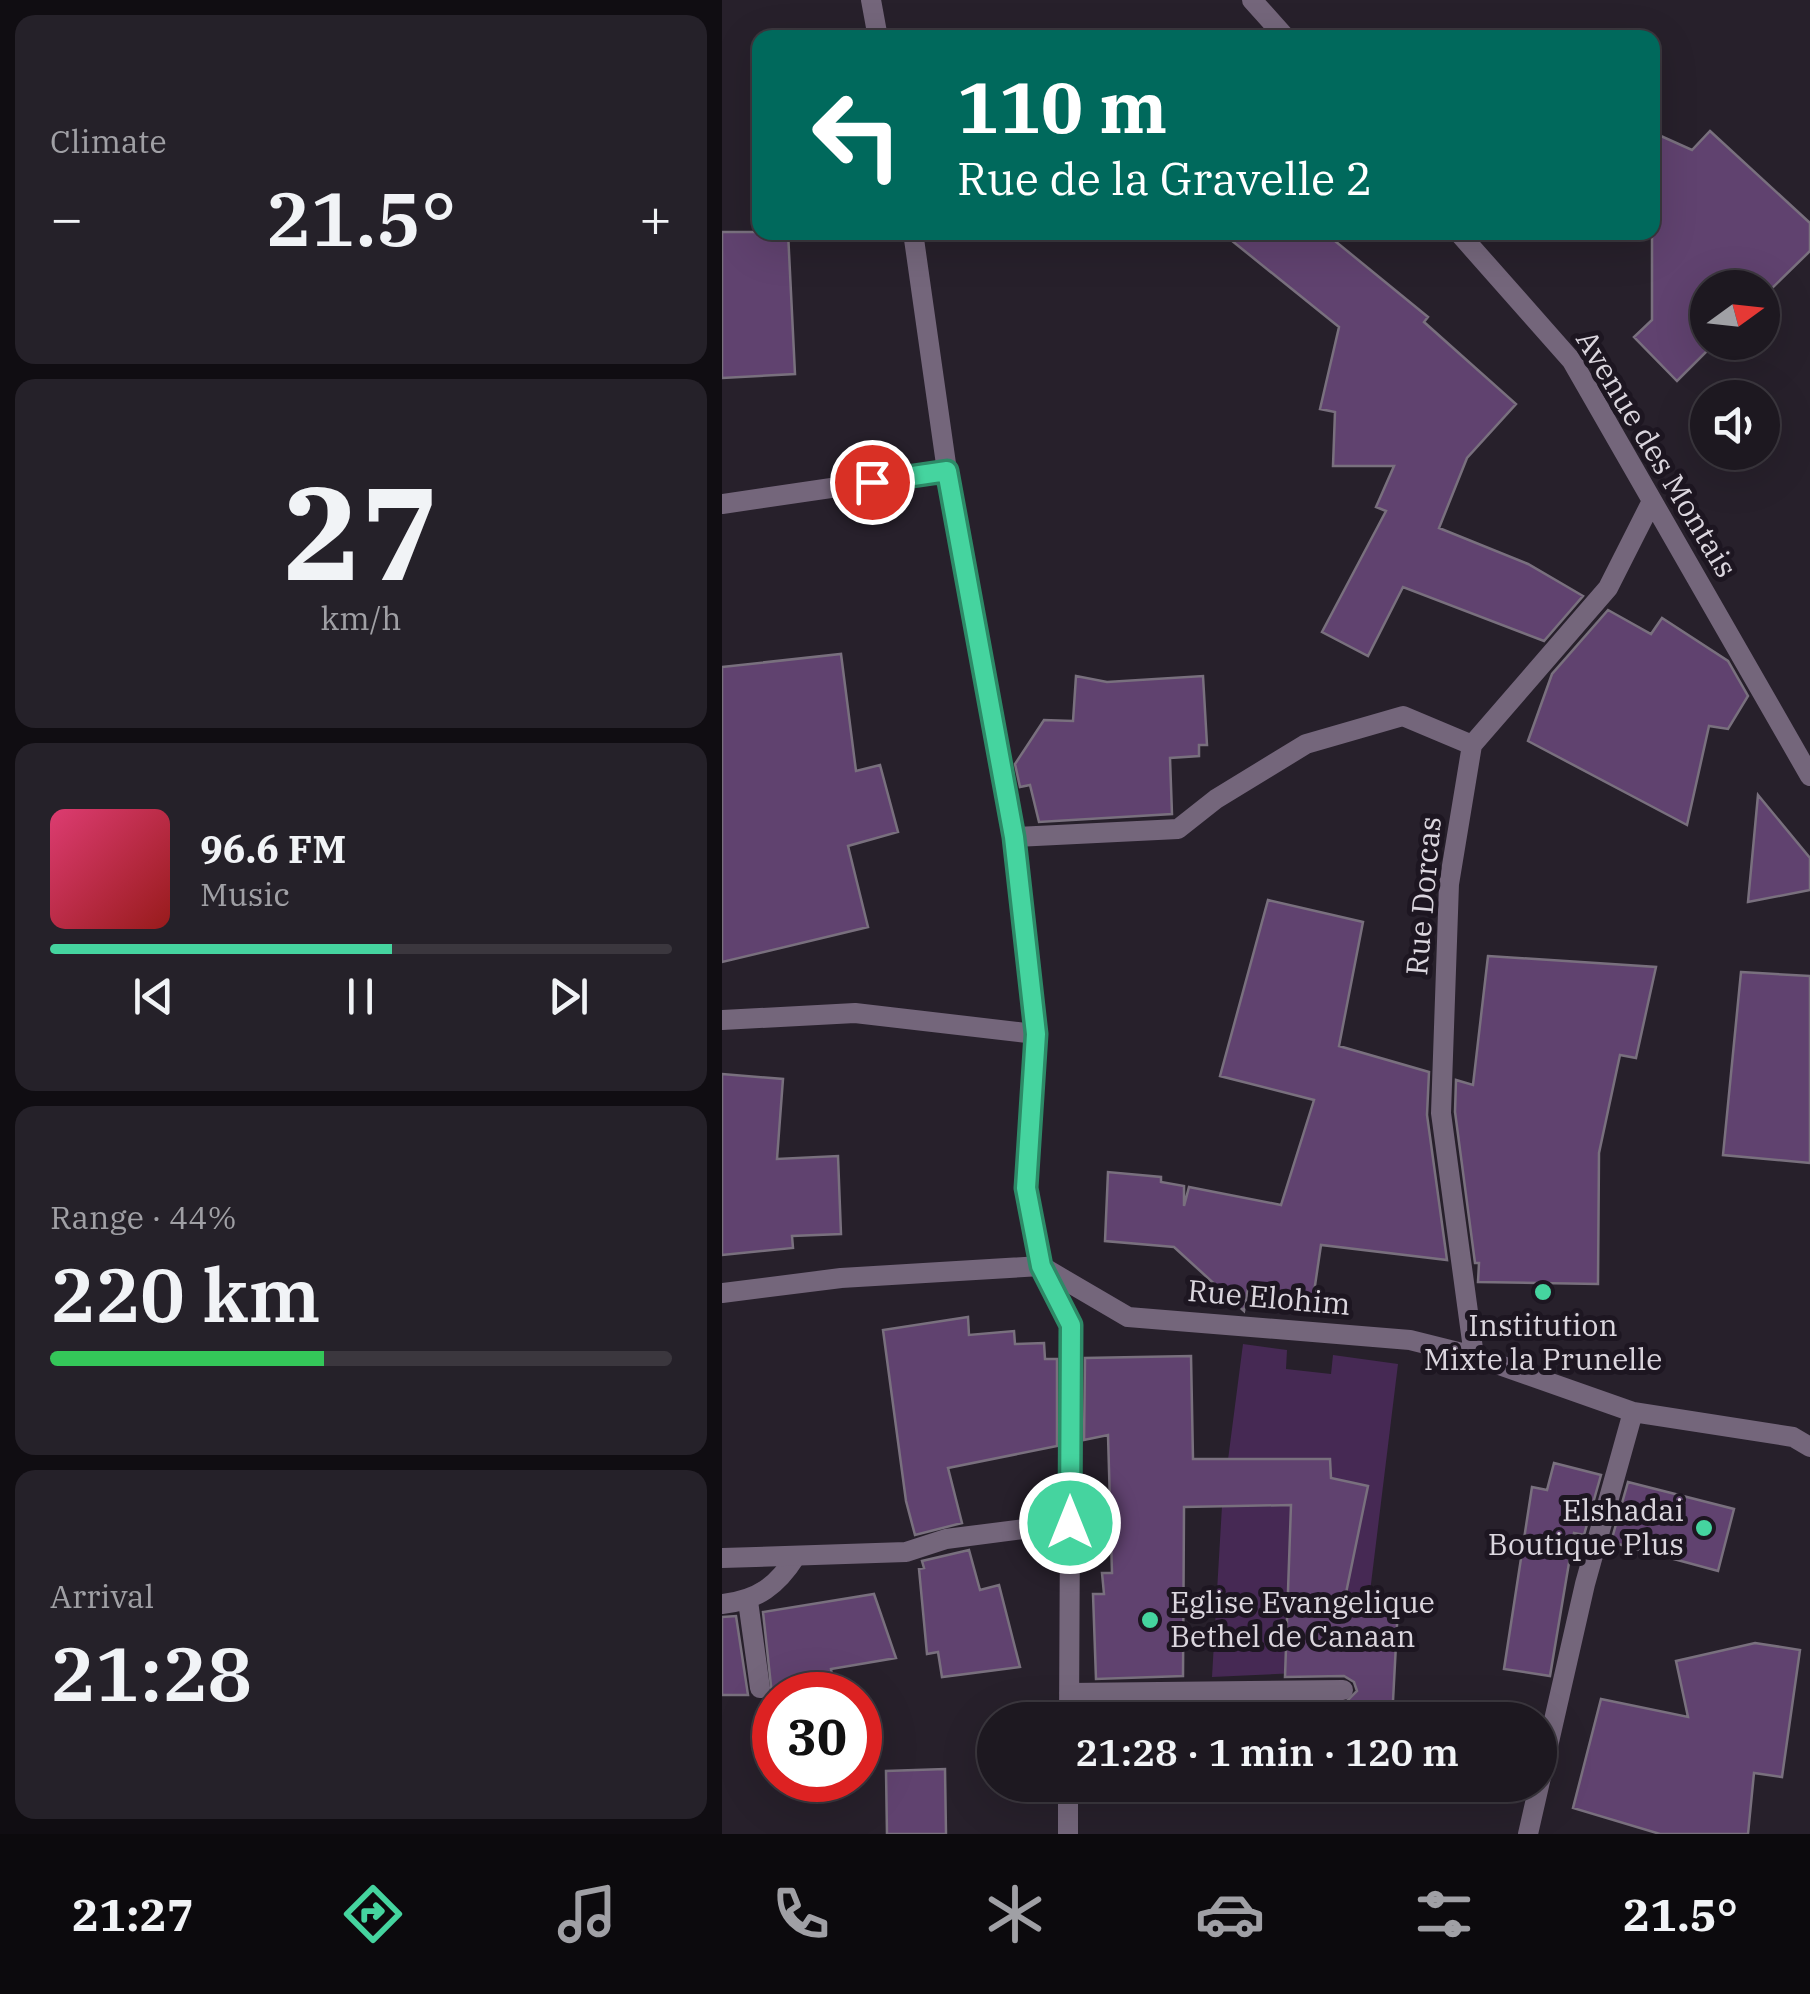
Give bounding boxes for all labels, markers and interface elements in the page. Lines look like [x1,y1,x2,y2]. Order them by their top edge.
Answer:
text: 110 m [957,61,1167,152]
icon: left [792,70,922,200]
text: Climate [50,120,167,162]
text: Rue de la Gravelle 2 [957,149,1373,207]
text: 21.5° [266,169,456,267]
text: − [50,182,83,253]
text: + [639,182,672,253]
north arrow [1690,270,1780,360]
map controls [1690,270,1780,470]
street label: Avenue des Montais [1568,322,1747,584]
button: sound [1690,380,1780,470]
pin [830,440,915,525]
text: 27 [283,447,439,616]
icon: arrive [845,455,900,510]
text: km/h [321,597,401,639]
street label: Rue Dorcas [1396,815,1449,977]
text: 96.6 FM [200,824,346,873]
text: Music [200,873,290,915]
icon: previous [126,969,181,1024]
icon: pause [333,969,388,1024]
icon: next [541,969,596,1024]
text: Range · 44% [50,1196,237,1238]
text: 220 km [50,1245,321,1343]
street label: Rue Elohim [1186,1270,1352,1323]
marker: Institution Mixte la Prunelle [1532,1281,1554,1303]
place label: Institution Mixte la Prunelle [1424,1305,1662,1378]
position arrow [1018,1471,1122,1575]
place label: Elshadai Boutique Plus [1488,1490,1684,1563]
marker: Elshadai Boutique Plus [1693,1517,1715,1539]
text: Arrival [50,1575,154,1617]
place label: Eglise Evangelique Bethel de Canaan [1170,1582,1435,1655]
marker: Eglise Evangelique Bethel de Canaan [1139,1609,1161,1631]
text: 21:28 [50,1624,252,1722]
speed limit sign: 30 [752,1672,882,1802]
text: 21:28 · 1 min · 120 m [1075,1727,1459,1776]
icon: directions [338,1879,408,1949]
icon: music [552,1879,622,1949]
icon: phone [766,1879,836,1949]
icon: climate [980,1879,1050,1949]
icon: car [1195,1879,1265,1949]
icon: filters [1409,1879,1479,1949]
text: 21:27 [72,1885,194,1943]
text: 21.5° [1623,1885,1738,1943]

